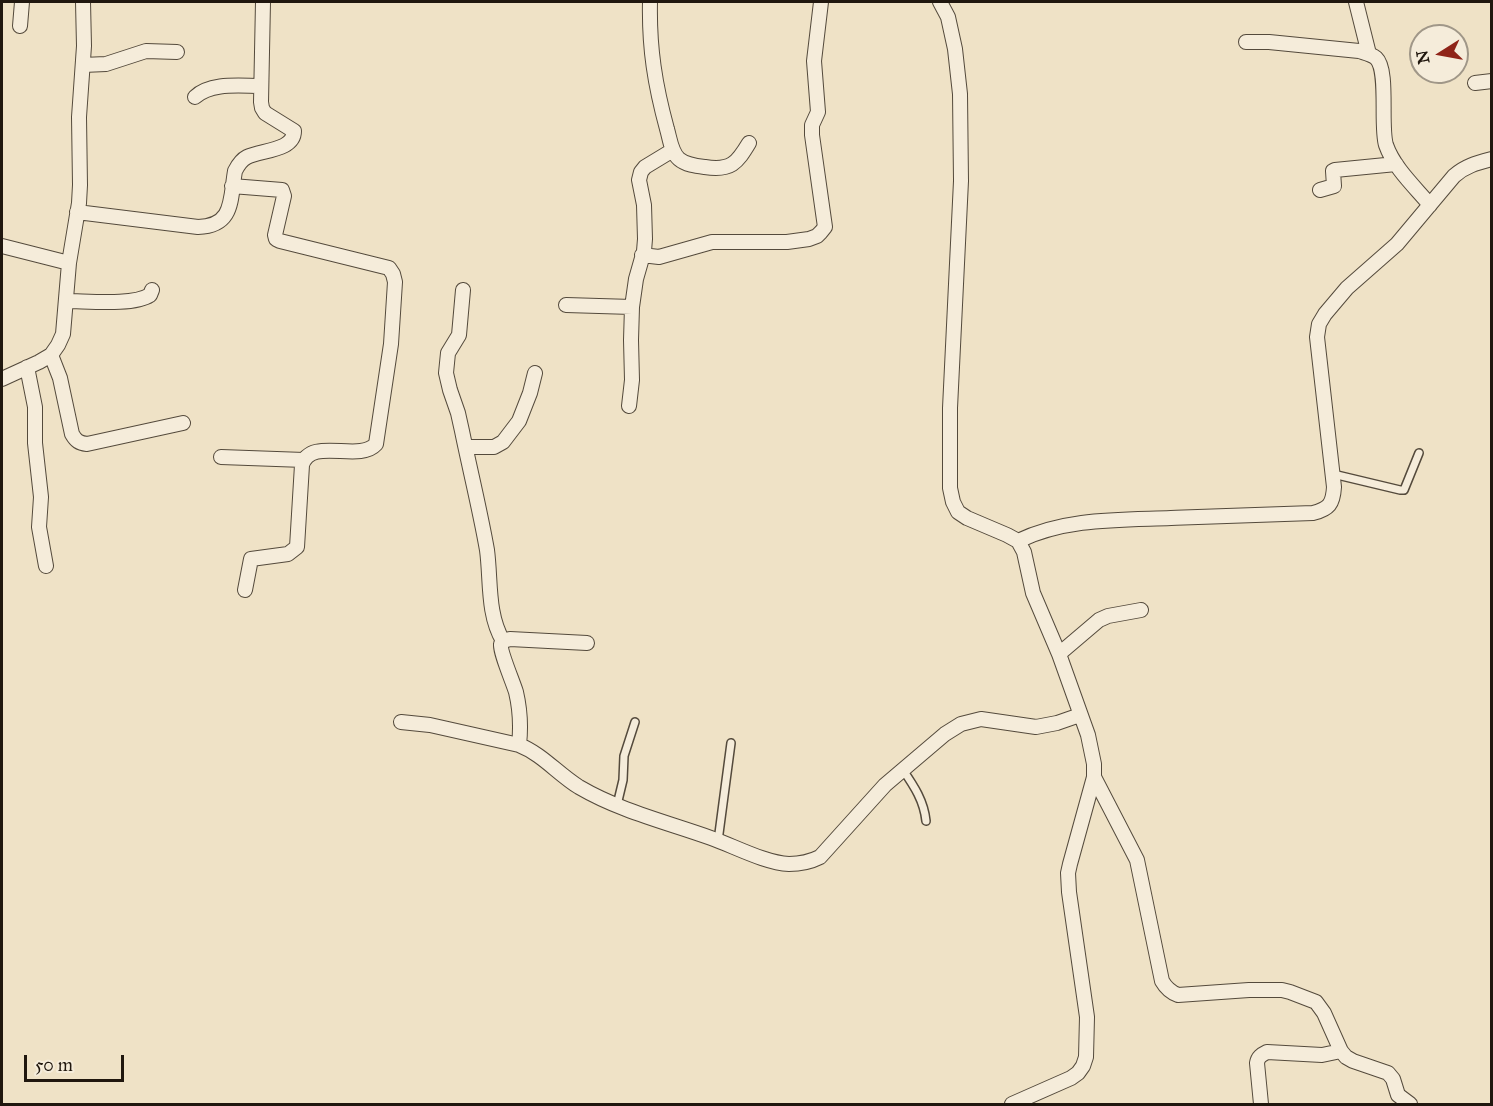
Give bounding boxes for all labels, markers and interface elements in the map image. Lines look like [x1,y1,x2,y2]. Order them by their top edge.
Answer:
north arrow [1409,24,1469,84]
text: N [1412,49,1433,66]
scale bar [27,1043,128,1081]
text: 50 m [35,1054,73,1076]

